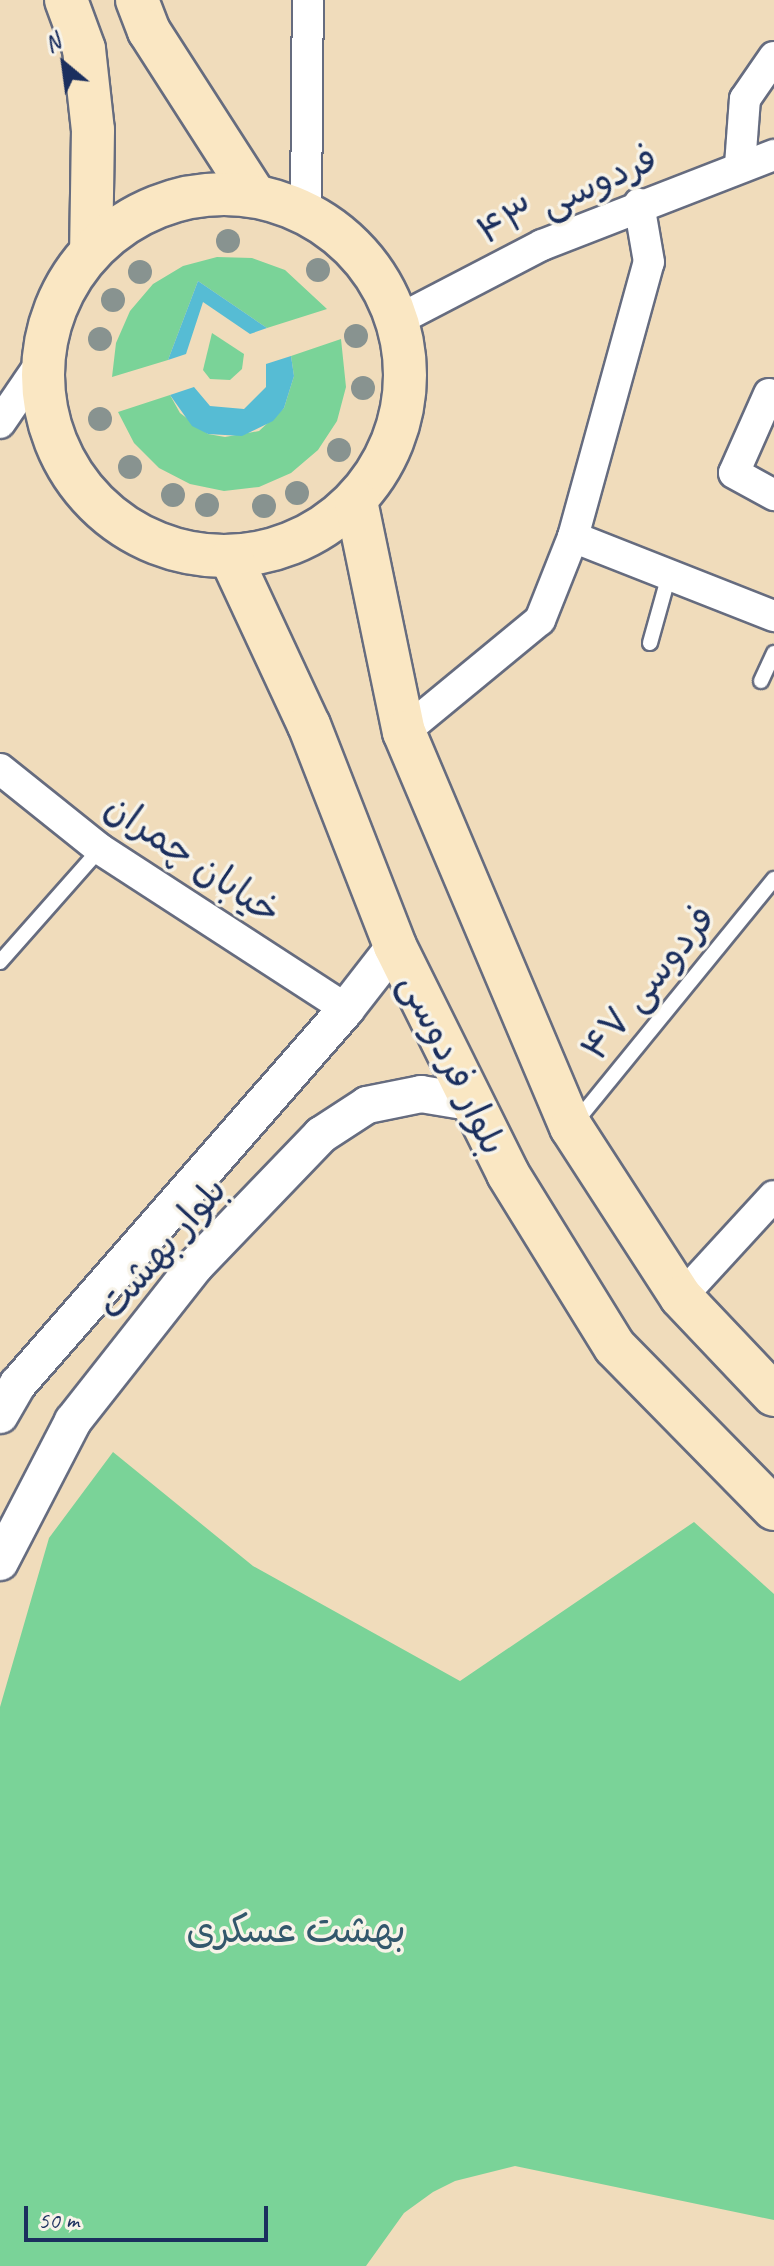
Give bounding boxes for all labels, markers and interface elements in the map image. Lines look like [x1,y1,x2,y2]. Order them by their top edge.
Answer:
north arrow [24,24,104,104]
text: N [40,27,65,59]
street label: فردوسی ۴۳ [470,135,664,255]
street label: خیابان چمران [96,784,290,934]
street label: فردوسی ۴۷ [571,896,725,1070]
street label: بلوار فردوسی [389,966,517,1162]
street label: بلوار بهشت [88,1168,236,1328]
park label: بهشت عسکری [186,1907,406,1953]
scale bar [28,2190,272,2240]
text: 50 m [38,2205,79,2235]

